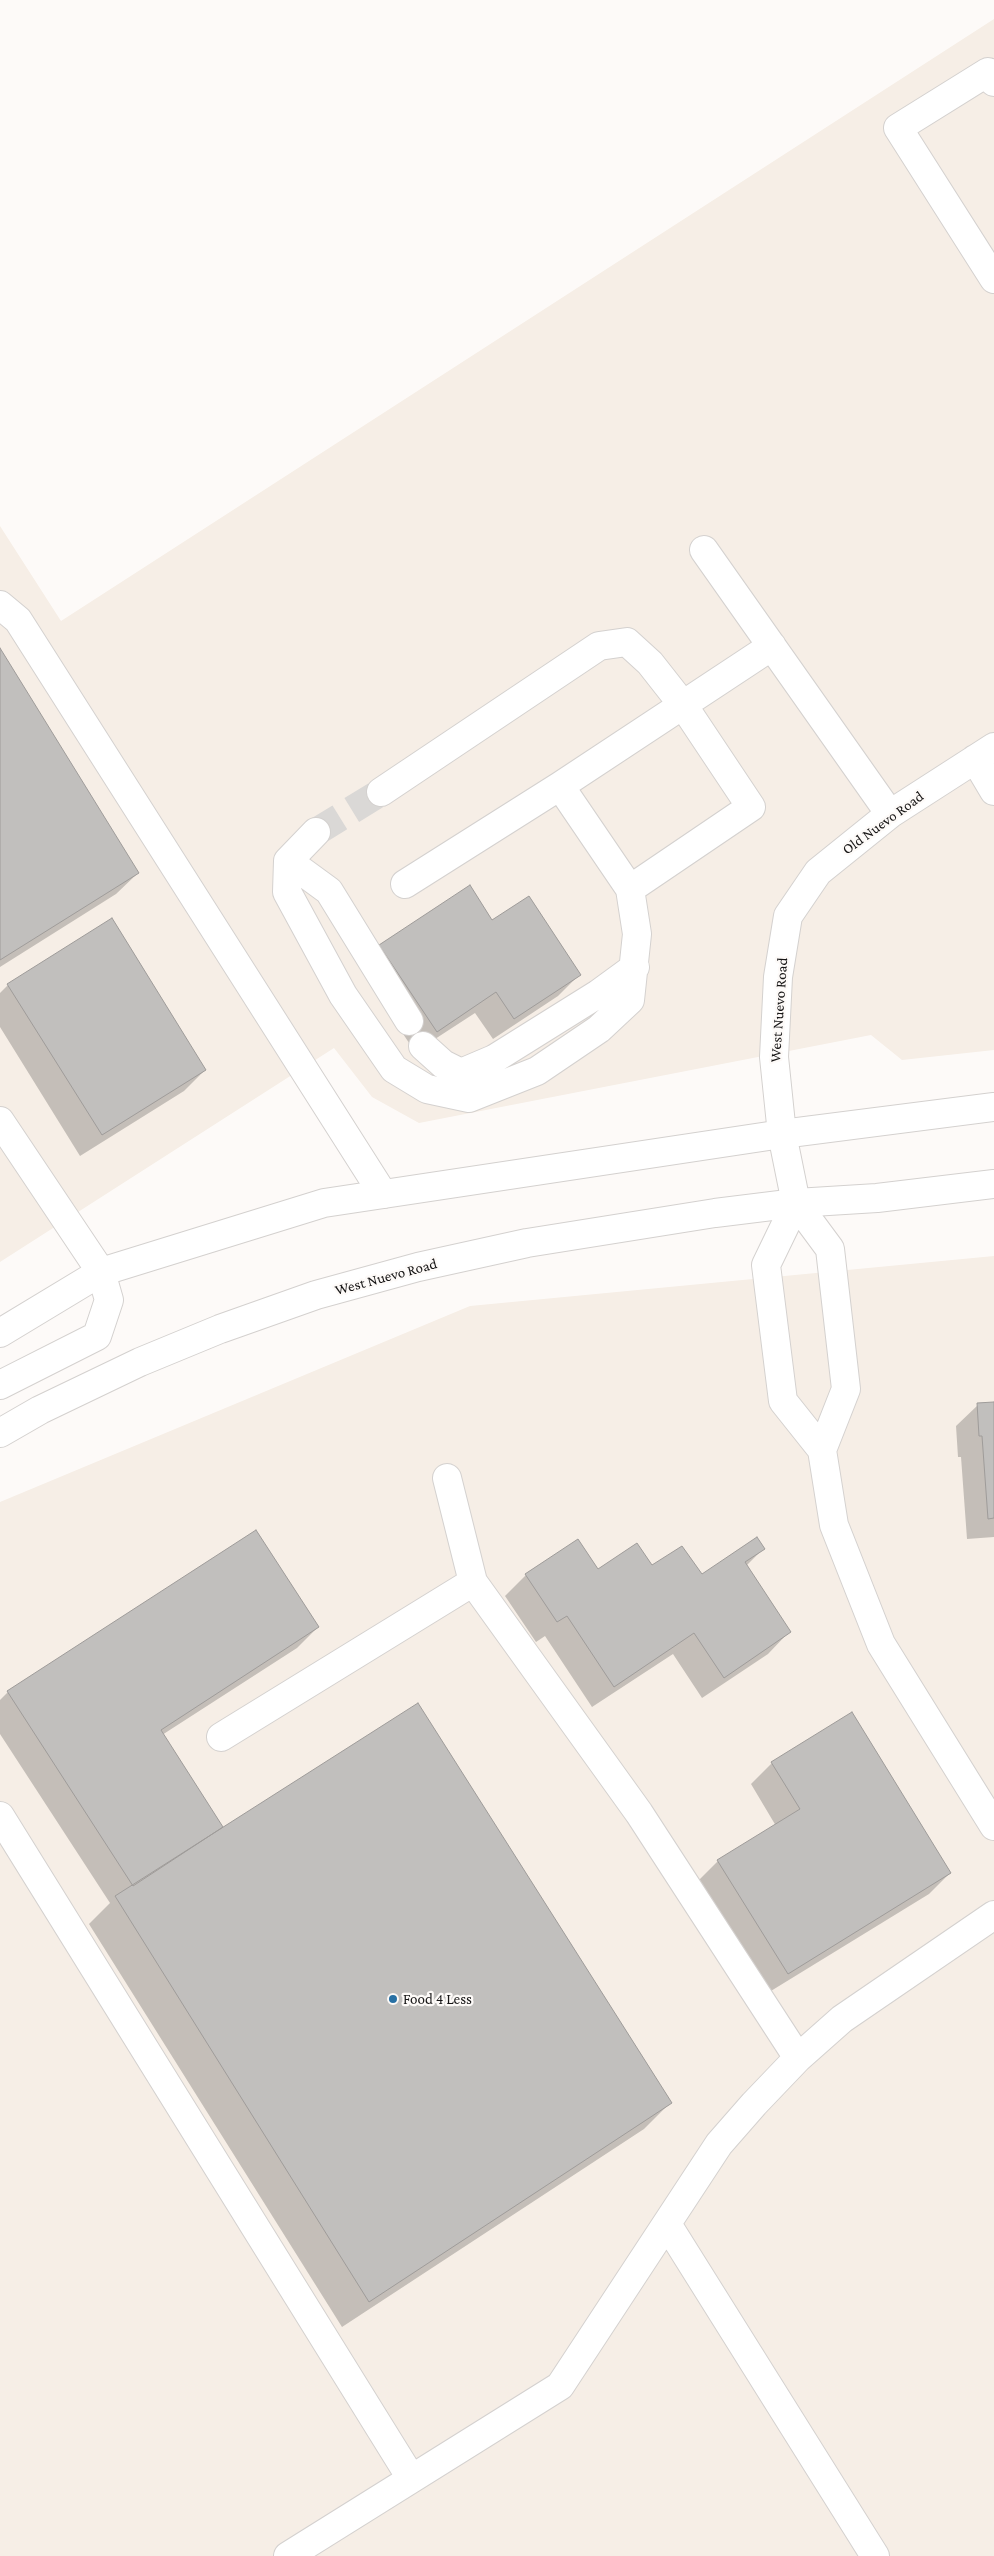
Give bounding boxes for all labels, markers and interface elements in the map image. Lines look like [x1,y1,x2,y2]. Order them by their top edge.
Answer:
street label: Old Nuevo Road [839,787,927,859]
street label: West Nuevo Road [766,957,792,1063]
street label: West Nuevo Road [333,1255,439,1299]
place label: Food 4 Less [403,1990,472,2008]
marker: Food 4 Less [387,1993,399,2005]

